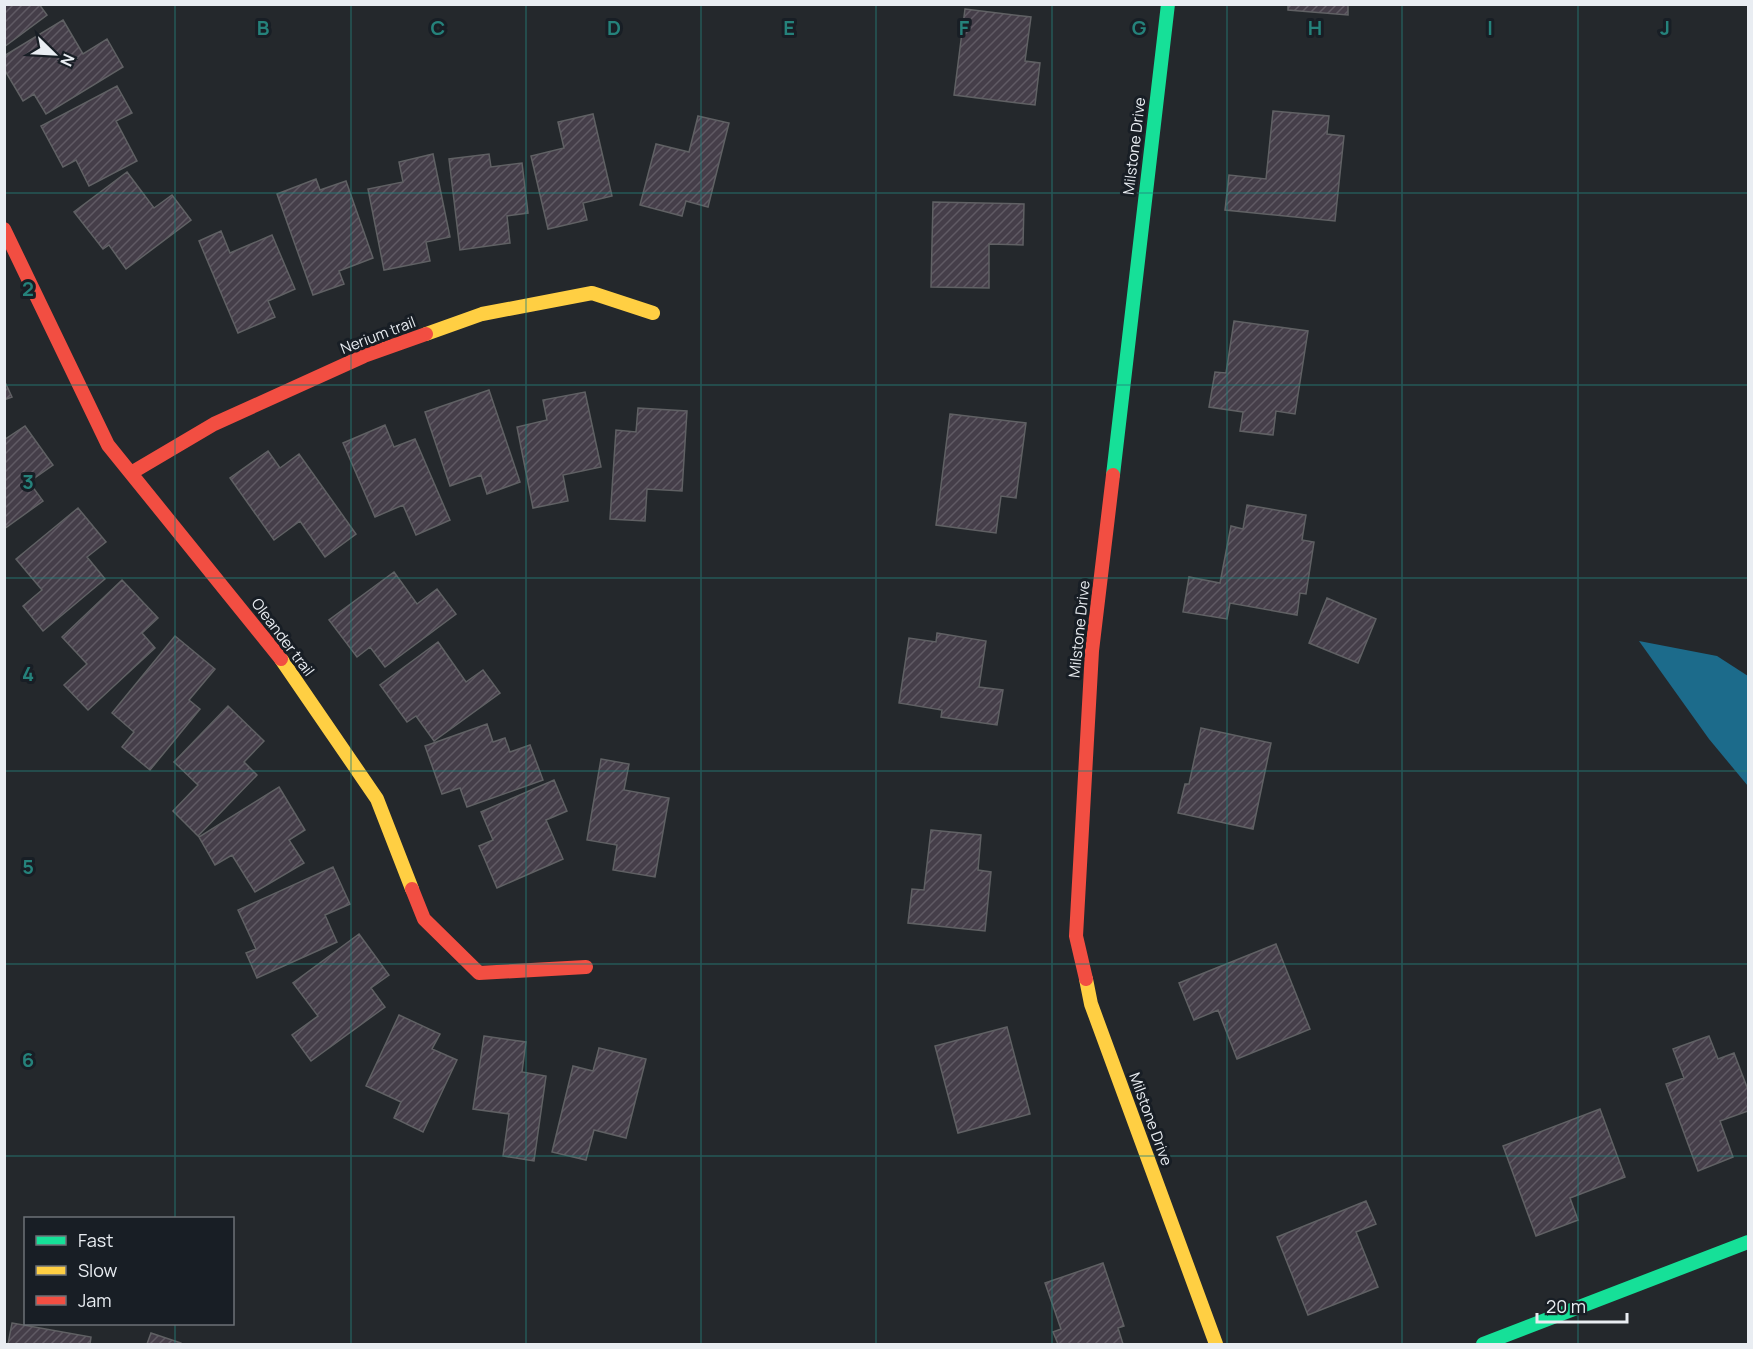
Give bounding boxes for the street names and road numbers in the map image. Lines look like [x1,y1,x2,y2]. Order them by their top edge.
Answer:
street label: Milstone Drive [1118,96,1150,196]
street label: Nerium trail [337,311,419,359]
street label: Milstone Drive [1063,579,1095,679]
street label: Oleander trail [247,594,319,680]
street label: Milstone Drive [1124,1069,1178,1169]

